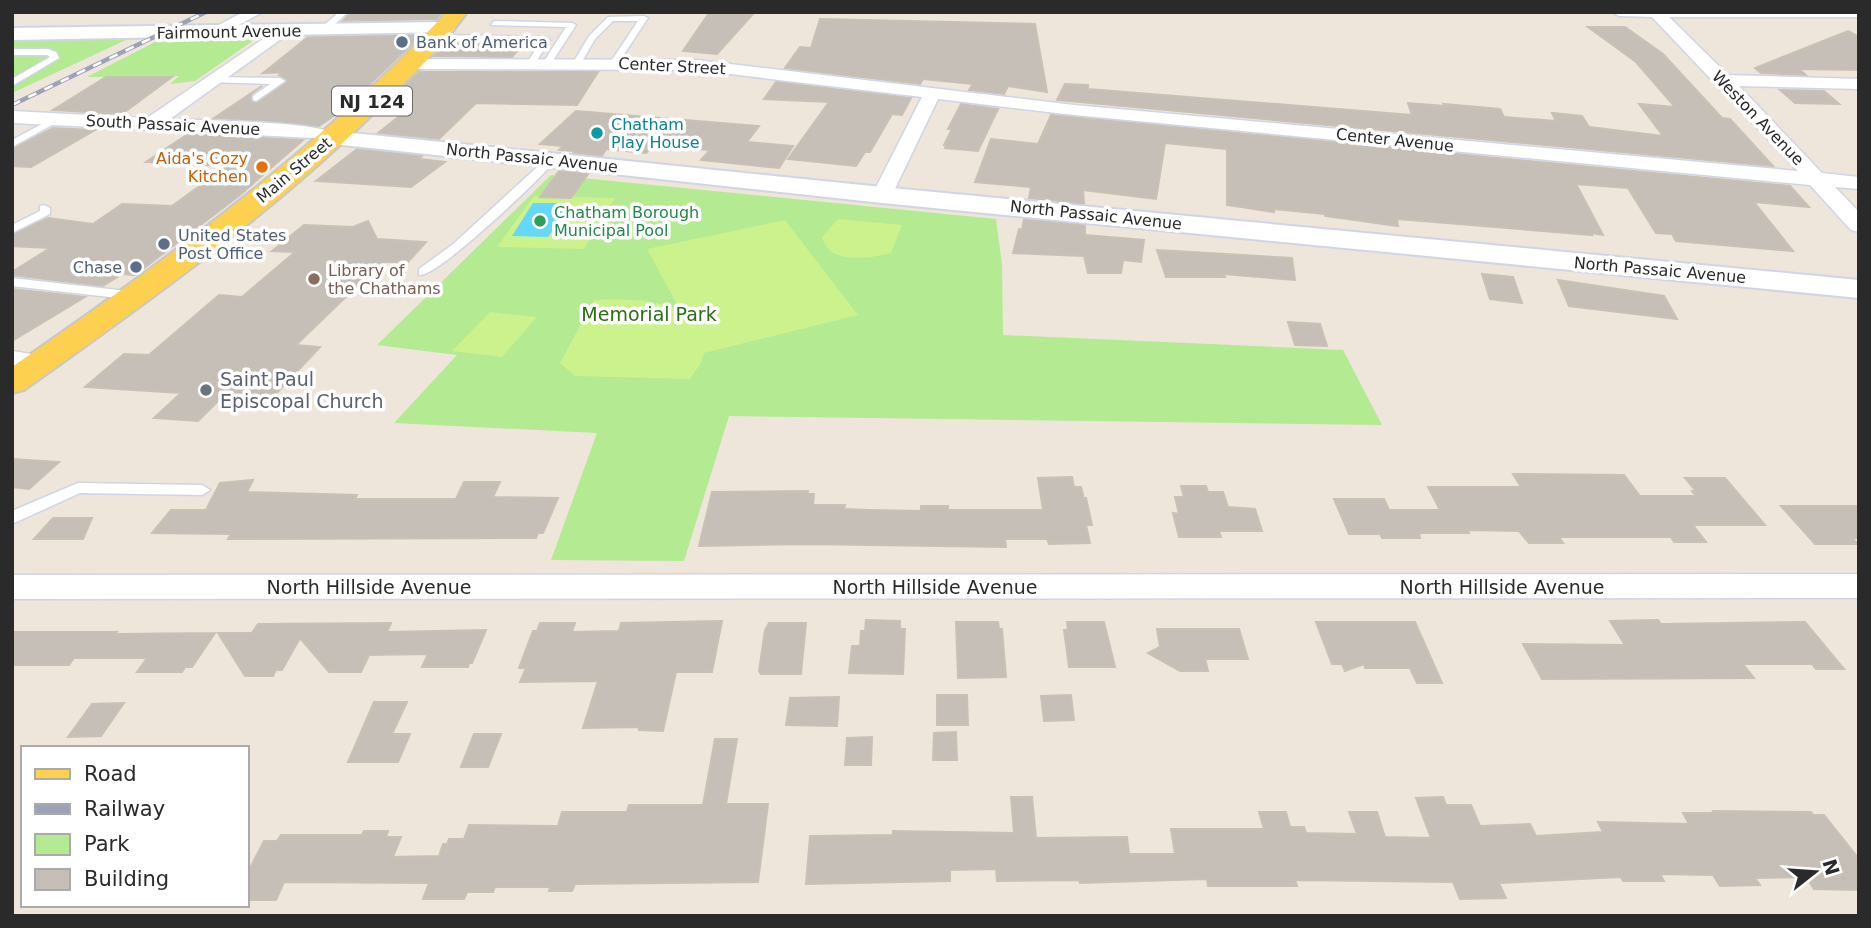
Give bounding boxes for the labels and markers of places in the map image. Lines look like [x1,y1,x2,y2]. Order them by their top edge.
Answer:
place label: Bank of America [416,33,548,52]
marker: Bank of America [394,34,410,50]
place label: Chatham Play House [611,115,700,152]
marker: Chatham Play House [589,125,605,141]
place label: Aida's Cozy Kitchen [156,149,248,186]
marker: Aida's Cozy Kitchen [254,159,270,175]
place label: Chatham Borough Municipal Pool [554,203,699,240]
marker: Chatham Borough Municipal Pool [532,213,548,229]
place label: United States Post Office [178,226,286,263]
marker: United States Post Office [156,236,172,252]
place label: Chase [73,258,122,277]
marker: Chase [128,259,144,275]
place label: Library of the Chathams [328,261,441,298]
marker: Library of the Chathams [306,271,322,287]
place label: Saint Paul Episcopal Church [220,368,384,412]
marker: Saint Paul Episcopal Church [198,382,214,398]

